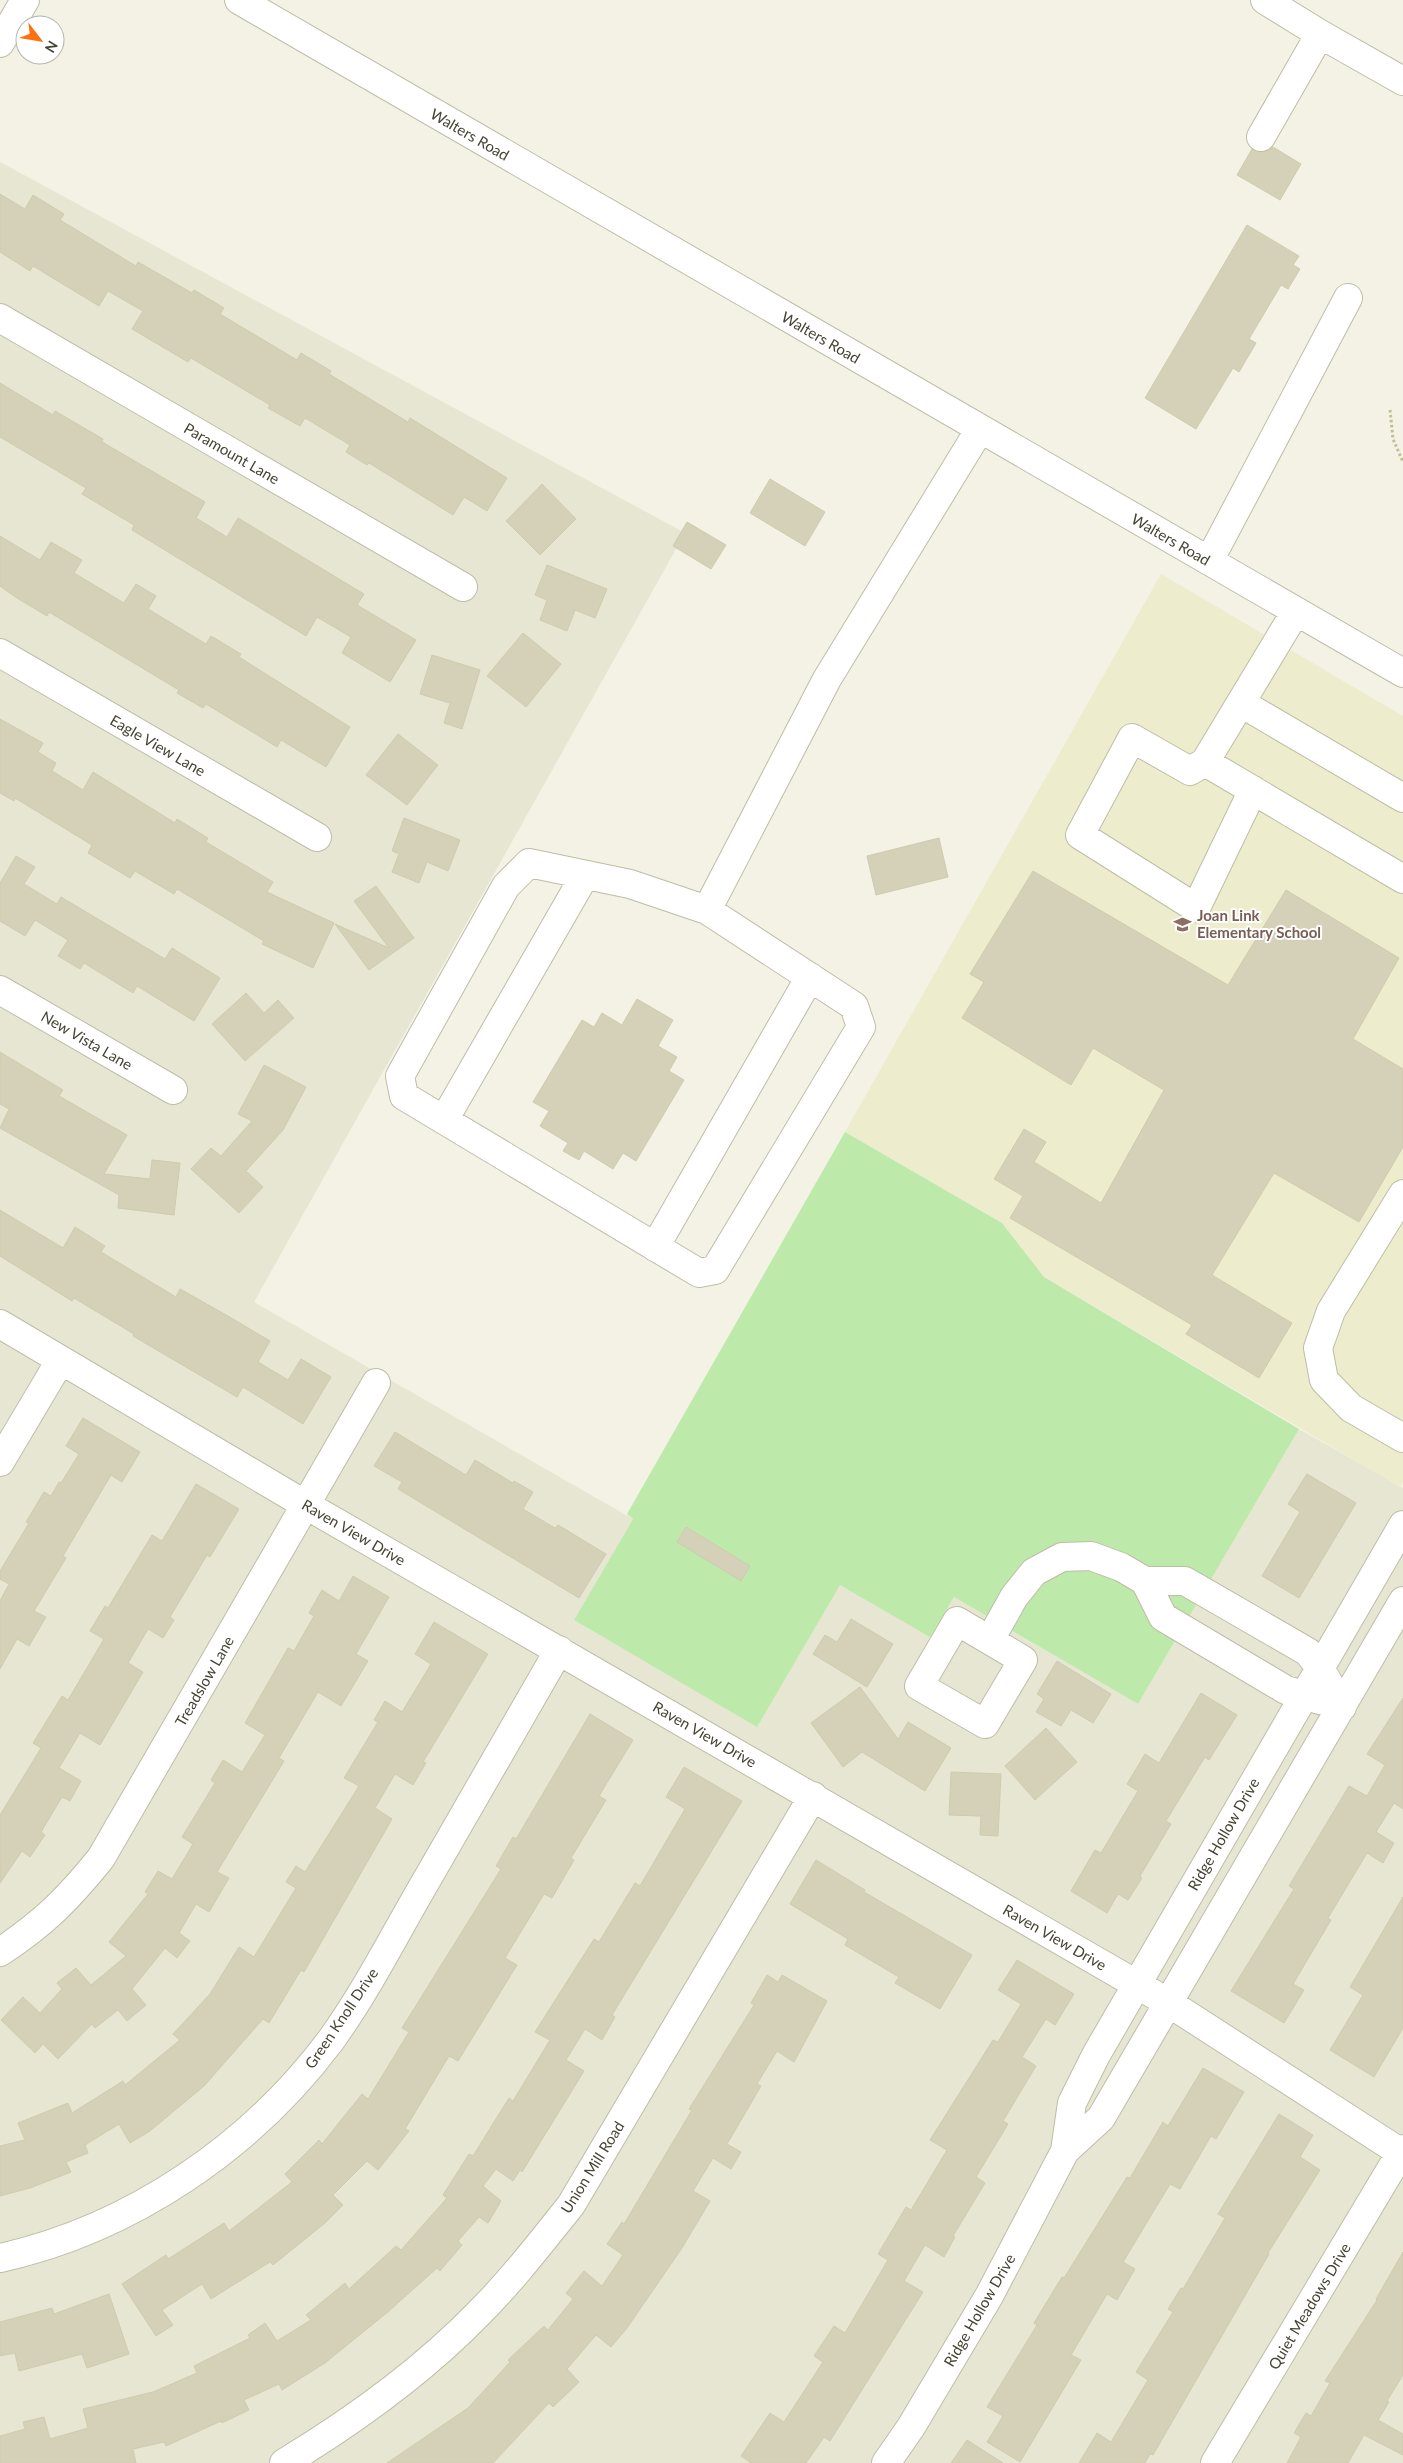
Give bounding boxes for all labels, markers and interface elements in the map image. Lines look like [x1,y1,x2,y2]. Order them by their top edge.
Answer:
north arrow [15,15,65,65]
text: N [42,38,62,56]
street label: Walters Road [427,104,513,164]
street label: Walters Road [778,307,864,367]
street label: Paramount Lane [181,418,283,488]
street label: Walters Road [1128,509,1214,569]
street label: Eagle View Lane [107,710,209,780]
place label: Joan Link Elementary School [1197,906,1321,941]
school or university icon: Joan Link Elementary School [1173,914,1193,934]
street label: New Vista Lane [38,1007,136,1073]
street label: Raven View Drive [299,1495,409,1569]
street label: Treadslow Lane [171,1633,237,1729]
street label: Raven View Drive [650,1697,760,1771]
street label: Ridge Hollow Drive [1183,1774,1263,1893]
street label: Raven View Drive [1000,1900,1110,1974]
street label: Green Knoll Drive [301,1964,381,2072]
street label: Union Mill Road [557,2118,627,2216]
street label: Quiet Meadows Drive [1264,2239,1354,2373]
street label: Ridge Hollow Drive [939,2250,1019,2369]

